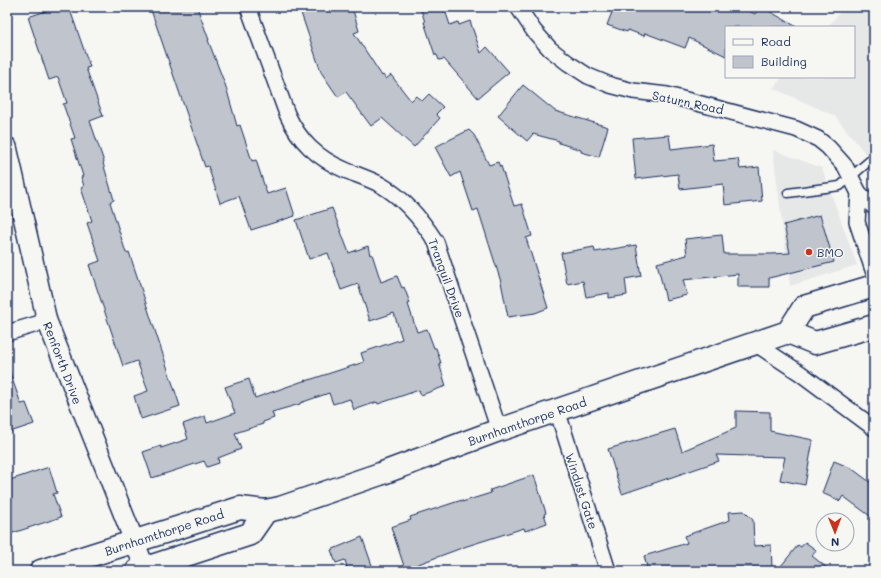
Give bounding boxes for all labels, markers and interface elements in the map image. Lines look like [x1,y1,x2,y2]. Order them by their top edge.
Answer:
legend [725,26,855,78]
text: Road [761,33,791,49]
text: Building [761,53,807,69]
street label: Saturn Road [651,87,725,117]
street label: Tranquil Drive [425,236,469,320]
place label: BMO [817,244,844,260]
marker: BMO [804,247,814,257]
street label: Renforth Drive [40,319,86,407]
street label: Burnhamthorpe Road [466,393,589,449]
street label: Windust Gate [562,451,602,531]
street label: Burnhamthorpe Road [102,505,226,559]
north arrow [815,512,855,552]
text: N [831,535,839,550]

